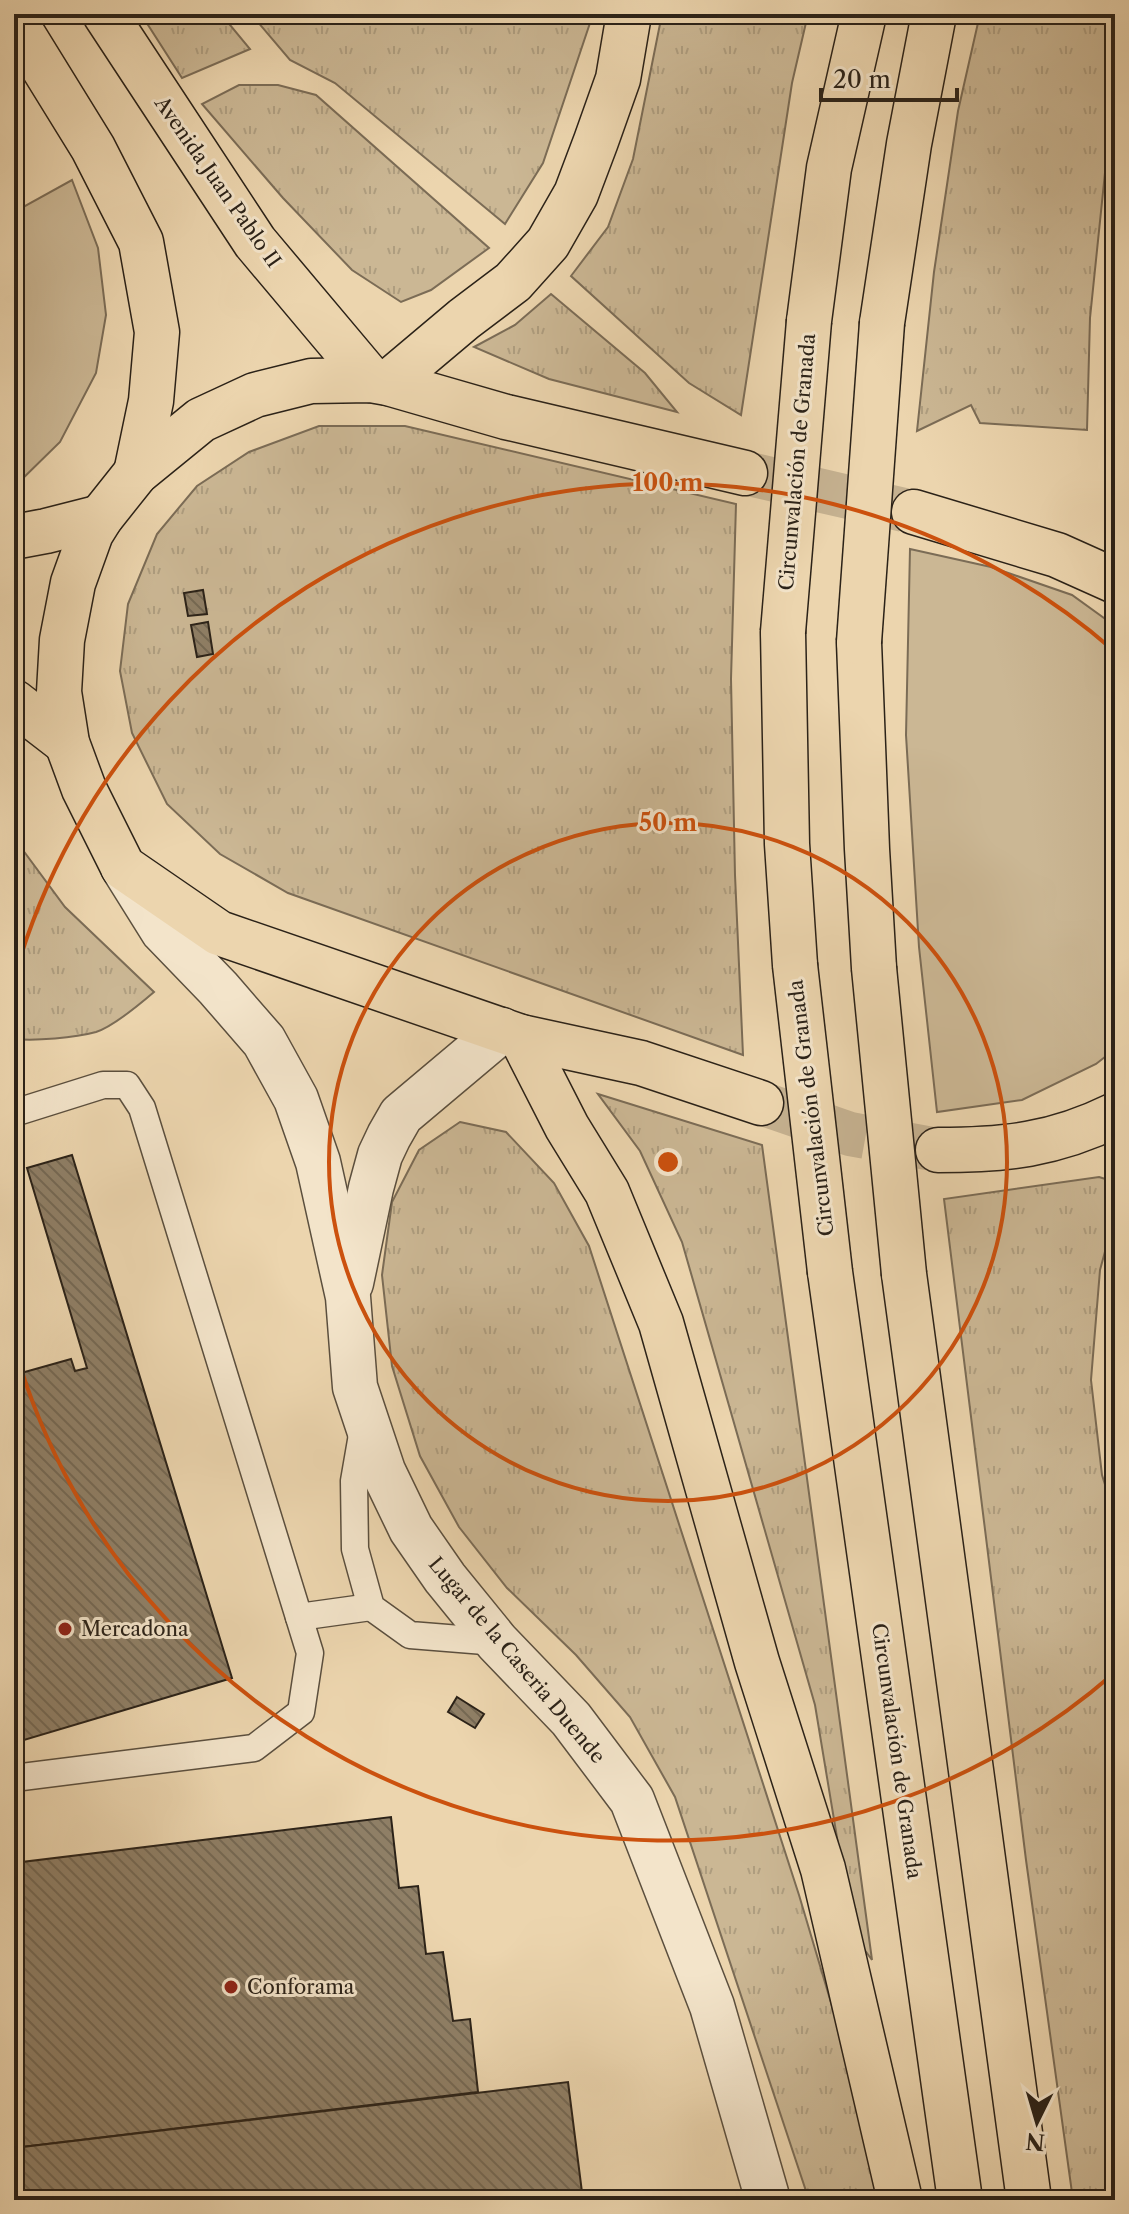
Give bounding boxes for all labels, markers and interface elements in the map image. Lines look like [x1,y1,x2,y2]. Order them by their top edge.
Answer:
scale bar [821,52,957,102]
text: 20 m [833,65,891,94]
street label: Avenida Juan Pablo II [149,91,286,272]
street label: Circunvalación de Granada [774,332,820,592]
text: 100 m [632,468,704,497]
text: 50 m [639,808,697,837]
street label: Circunvalación de Granada [783,978,839,1238]
centre of rings [654,1148,682,1176]
street label: Lugar de la Caseria Duende [424,1552,610,1768]
place label: Mercadona [81,1617,189,1641]
marker: Mercadona [56,1620,74,1638]
street label: Circunvalación de Granada [867,1622,927,1881]
place label: Conforama [247,1975,355,1999]
marker: Conforama [222,1978,240,1996]
north arrow [997,2082,1077,2162]
text: N [1025,2127,1046,2156]

